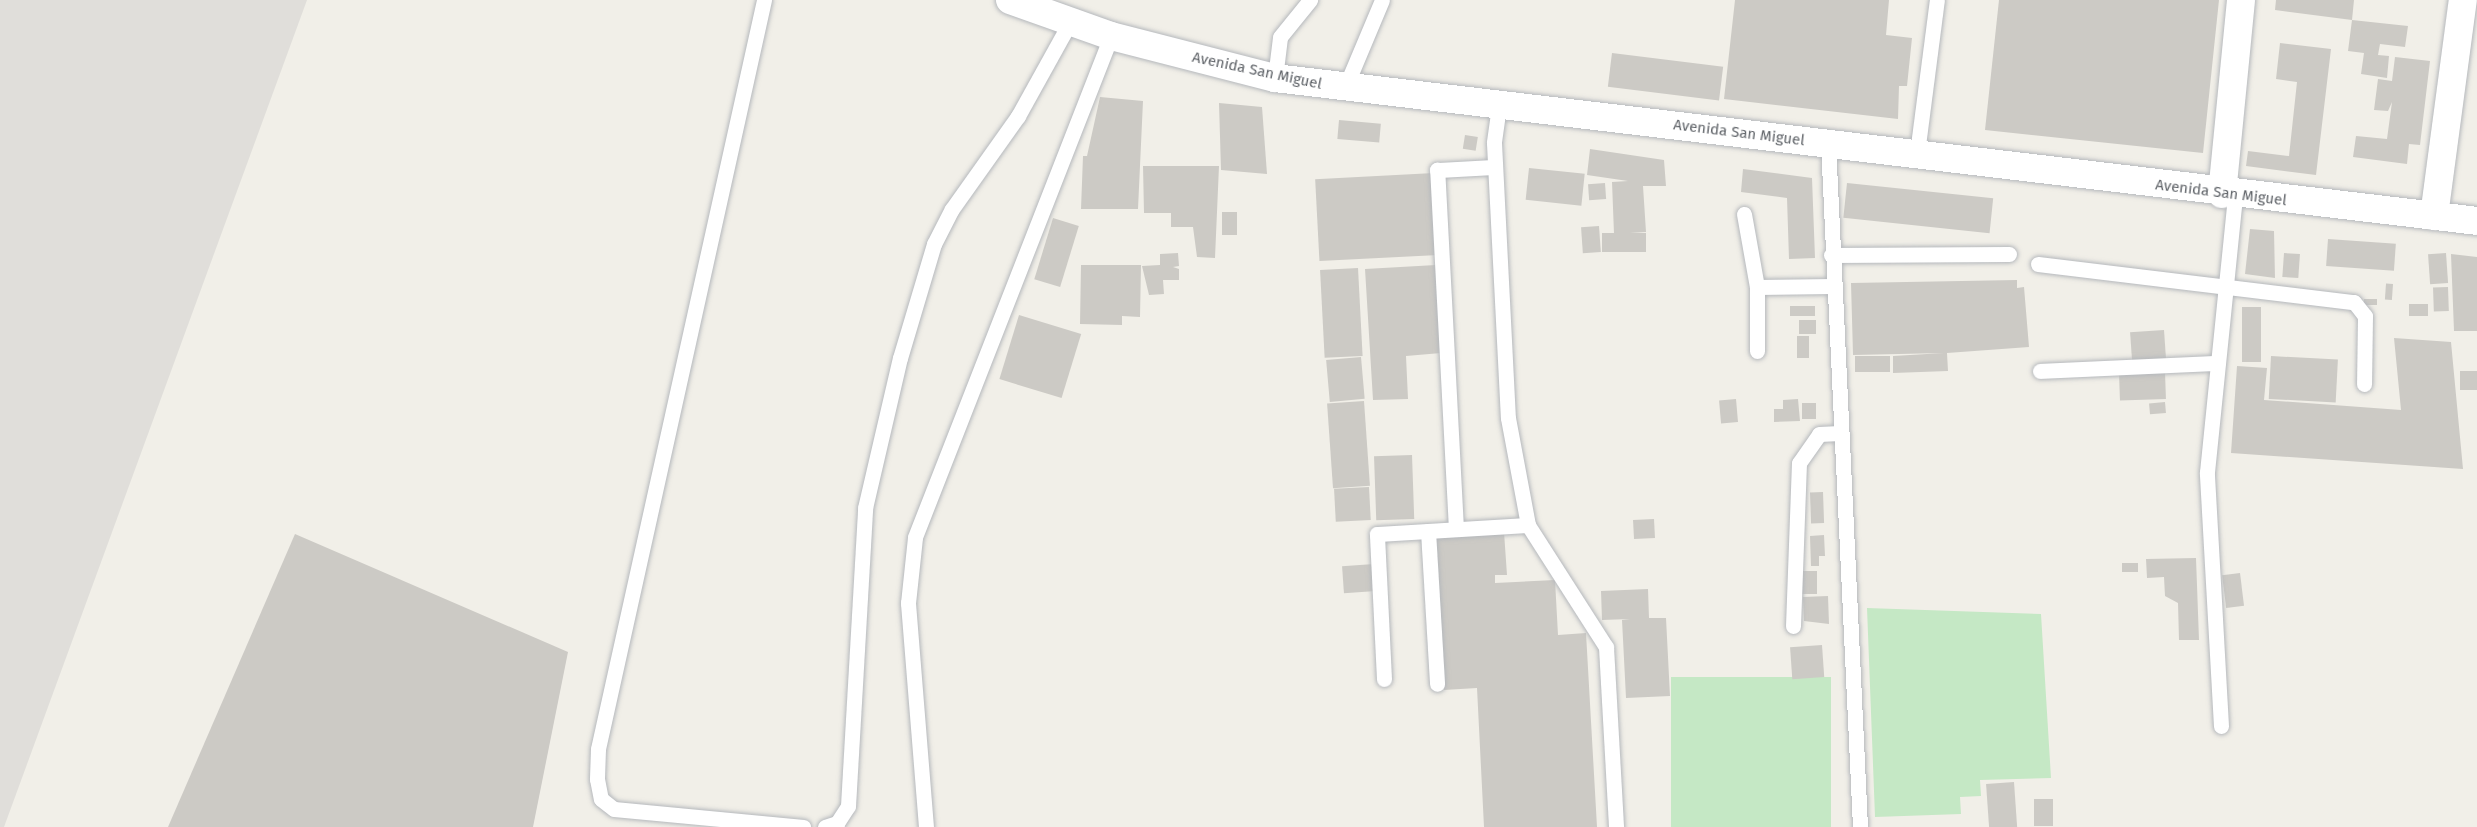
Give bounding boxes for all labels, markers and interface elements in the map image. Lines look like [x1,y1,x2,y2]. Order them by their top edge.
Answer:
street label: Avenida San Miguel [1190,48,1324,94]
street label: Avenida San Miguel [1672,116,1806,150]
street label: Avenida San Miguel [2154,176,2288,210]

